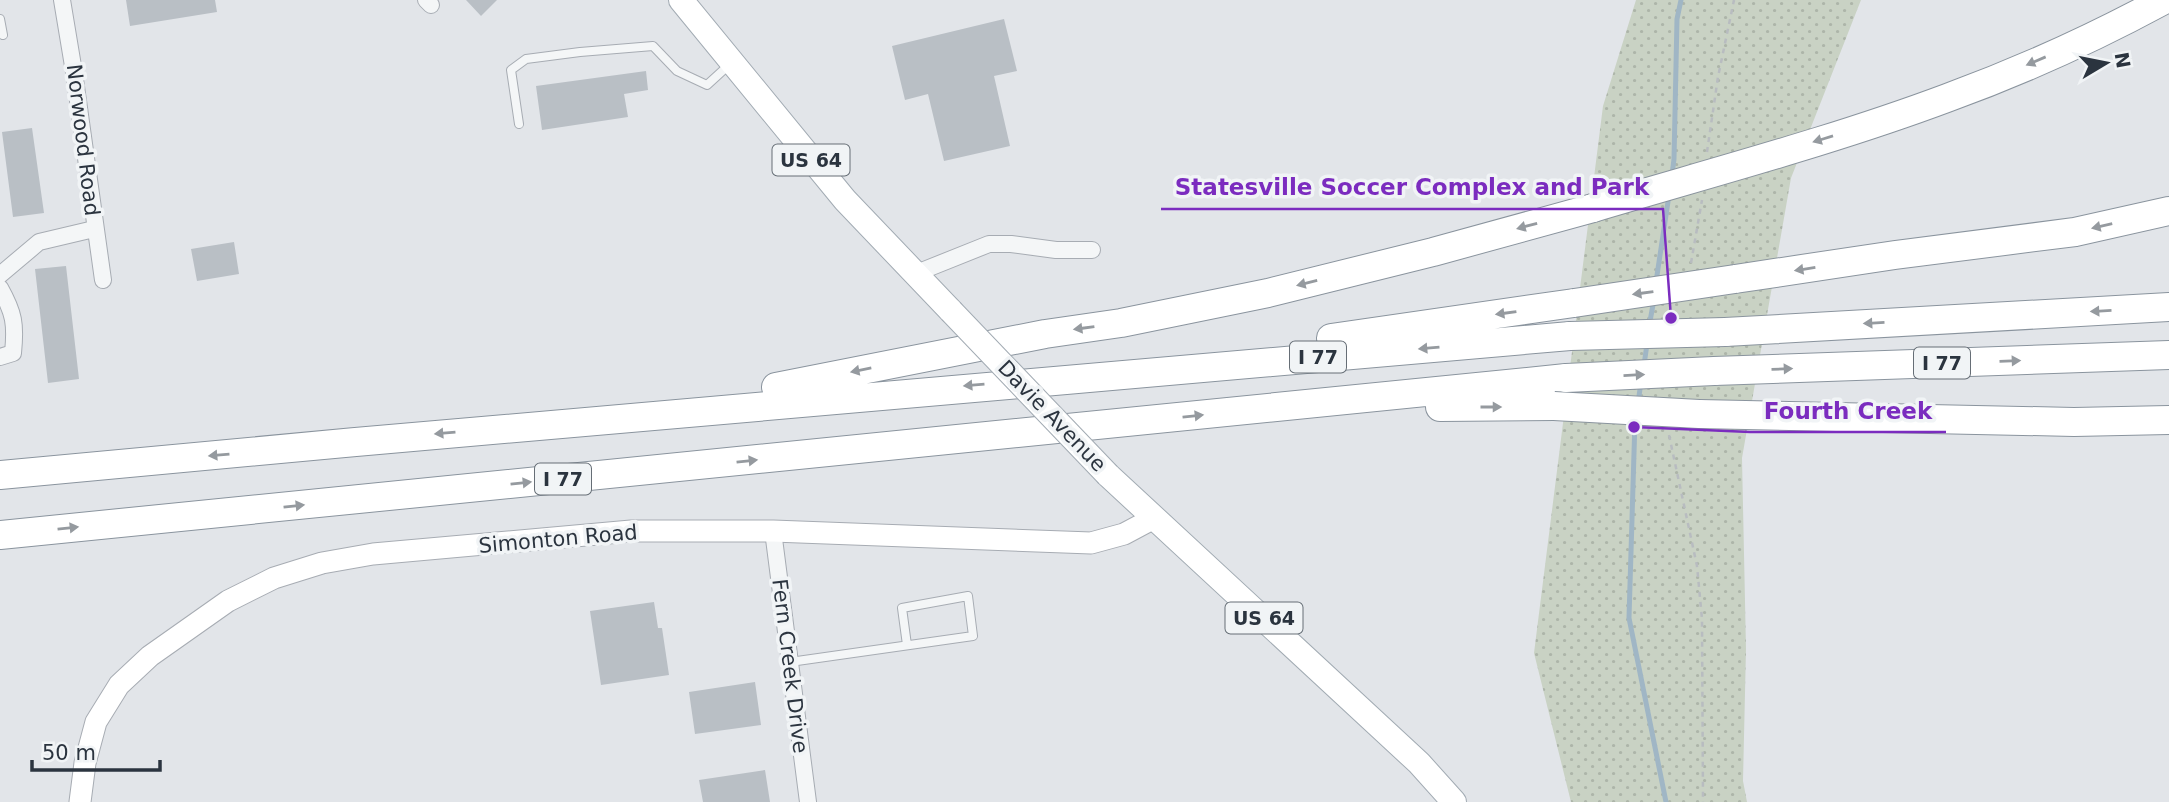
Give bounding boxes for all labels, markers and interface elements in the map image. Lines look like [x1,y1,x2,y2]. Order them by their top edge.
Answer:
north arrow [2071,28,2141,98]
text: N [2111,50,2135,70]
one-way arrow [2026,55,2046,67]
street label: Norwood Road [62,63,104,217]
one-way arrow [1812,134,1833,144]
road number: US 64 [772,144,850,176]
callout: Statesville Soccer Complex and Park [1161,165,1663,209]
text: Statesville Soccer Complex and Park [1175,174,1650,200]
one-way arrow [2091,221,2113,232]
one-way arrow [1516,222,1537,232]
one-way arrow [1793,264,1815,275]
one-way arrow [1296,278,1318,289]
one-way arrow [1632,288,1654,299]
one-way arrow [2090,305,2112,316]
one-way arrow [1495,308,1517,319]
one-way arrow [1862,318,1884,329]
one-way arrow [1073,323,1095,334]
road number: I 77 [1290,342,1346,372]
one-way arrow [1417,343,1439,354]
road number: I 77 [1914,348,1970,378]
one-way arrow [1999,355,2021,367]
street label: Davie Avenue [993,356,1111,476]
one-way arrow [1772,363,1794,374]
one-way arrow [850,365,872,376]
one-way arrow [1623,369,1645,380]
one-way arrow [963,380,985,391]
callout: Fourth Creek [1750,388,1946,432]
text: Fourth Creek [1764,398,1933,424]
one-way arrow [1481,401,1503,413]
one-way arrow [1182,410,1204,421]
one-way arrow [434,428,456,439]
one-way arrow [207,449,229,460]
one-way arrow [736,455,758,466]
road number: I 77 [535,464,591,494]
one-way arrow [510,478,532,489]
one-way arrow [283,500,305,511]
street label: Simonton Road [477,520,639,558]
one-way arrow [57,523,79,534]
street label: Fern Creek Drive [767,577,813,755]
road number: US 64 [1226,603,1302,634]
scale bar [32,728,159,772]
text: 50 m [42,741,96,765]

